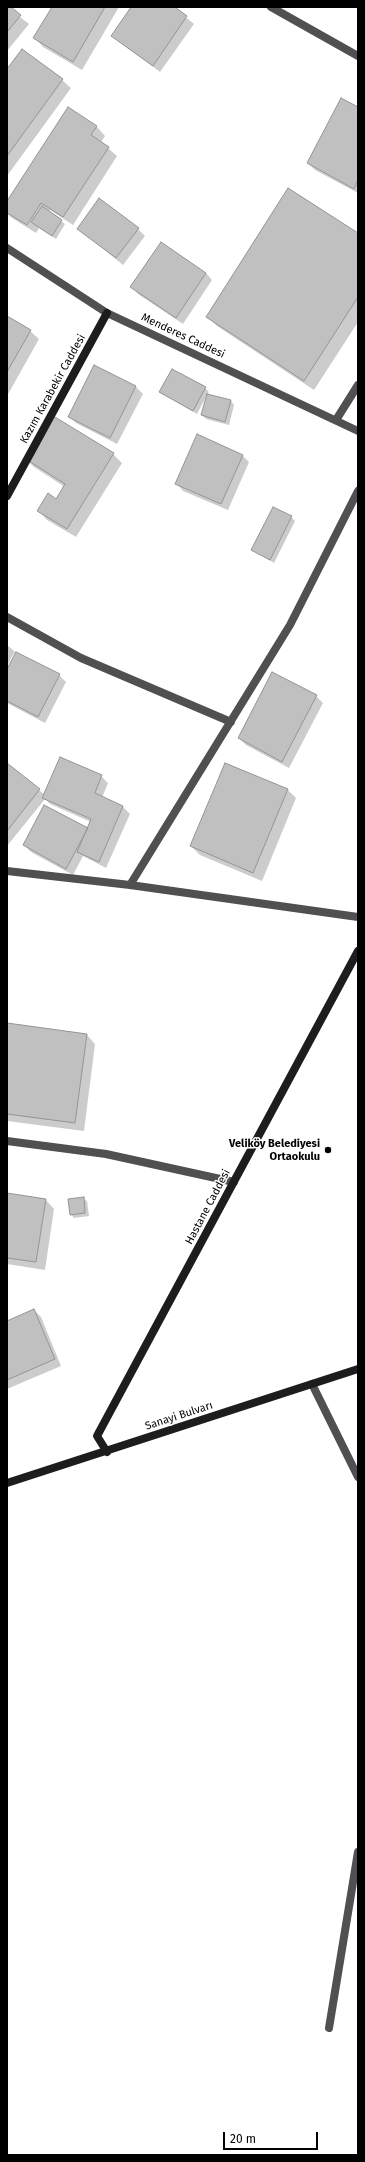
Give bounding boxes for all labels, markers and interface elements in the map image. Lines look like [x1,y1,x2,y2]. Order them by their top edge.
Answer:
street label: Menderes Caddesi [139,311,227,361]
street label: Kazım Karabekir Caddesi [17,332,89,446]
place label: Veliköy Belediyesi Ortaokulu [229,1137,320,1163]
marker: Veliköy Belediyesi Ortaokulu [323,1145,333,1155]
street label: Hastane Caddesi [183,1167,233,1247]
street label: Sanayi Bulvarı [143,1399,215,1433]
scale bar [225,2124,320,2150]
text: 20 m [230,2132,256,2146]

